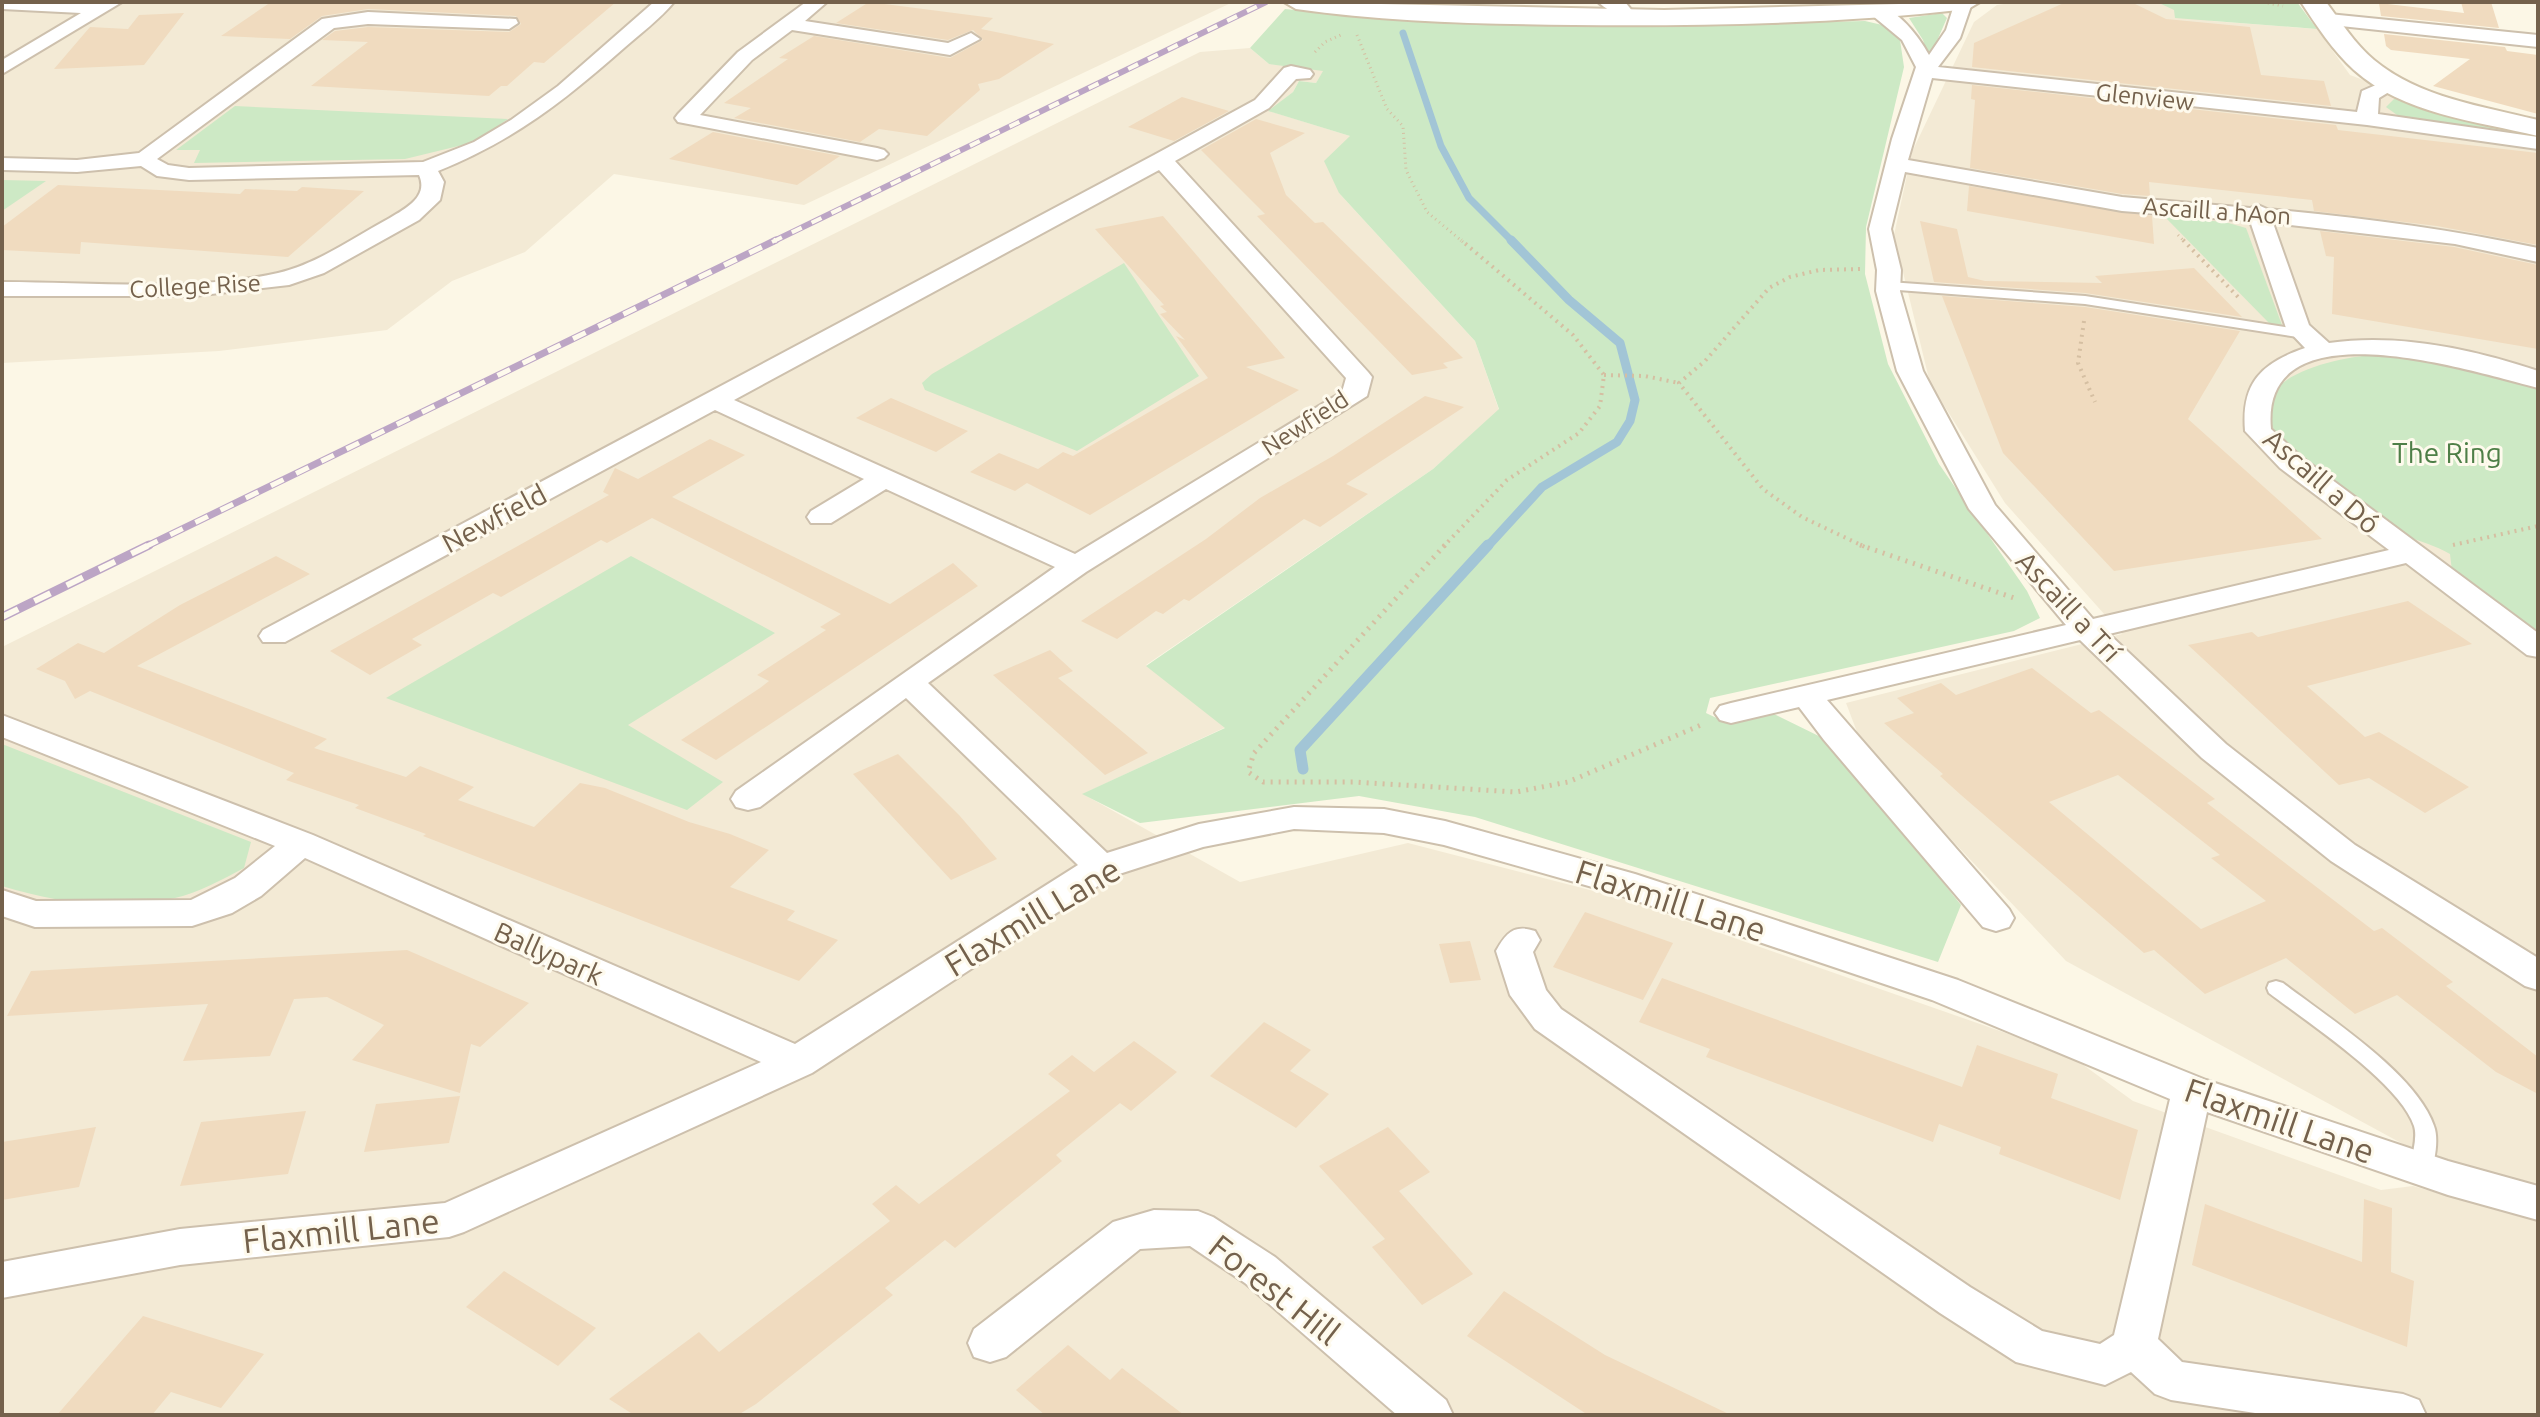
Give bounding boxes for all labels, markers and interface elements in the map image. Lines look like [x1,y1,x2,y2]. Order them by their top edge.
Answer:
street label: Glenview [2095,78,2196,116]
street label: Ascaill a hAon [2142,192,2292,230]
street label: College Rise [129,269,261,303]
street label: Newfield [1257,385,1353,461]
street label: Ascaill a Dó [2258,422,2386,540]
park label: The Ring [2392,437,2502,468]
street label: Newfield [436,478,552,558]
street label: Ascaill a Trí [2010,545,2128,668]
street label: Flaxmill Lane [937,849,1127,983]
street label: Flaxmill Lane [1571,851,1771,949]
street label: Ballypark [490,915,608,991]
street label: Flaxmill Lane [2180,1070,2380,1170]
street label: Flaxmill Lane [241,1201,441,1259]
street label: Forest Hill [1202,1226,1348,1352]

